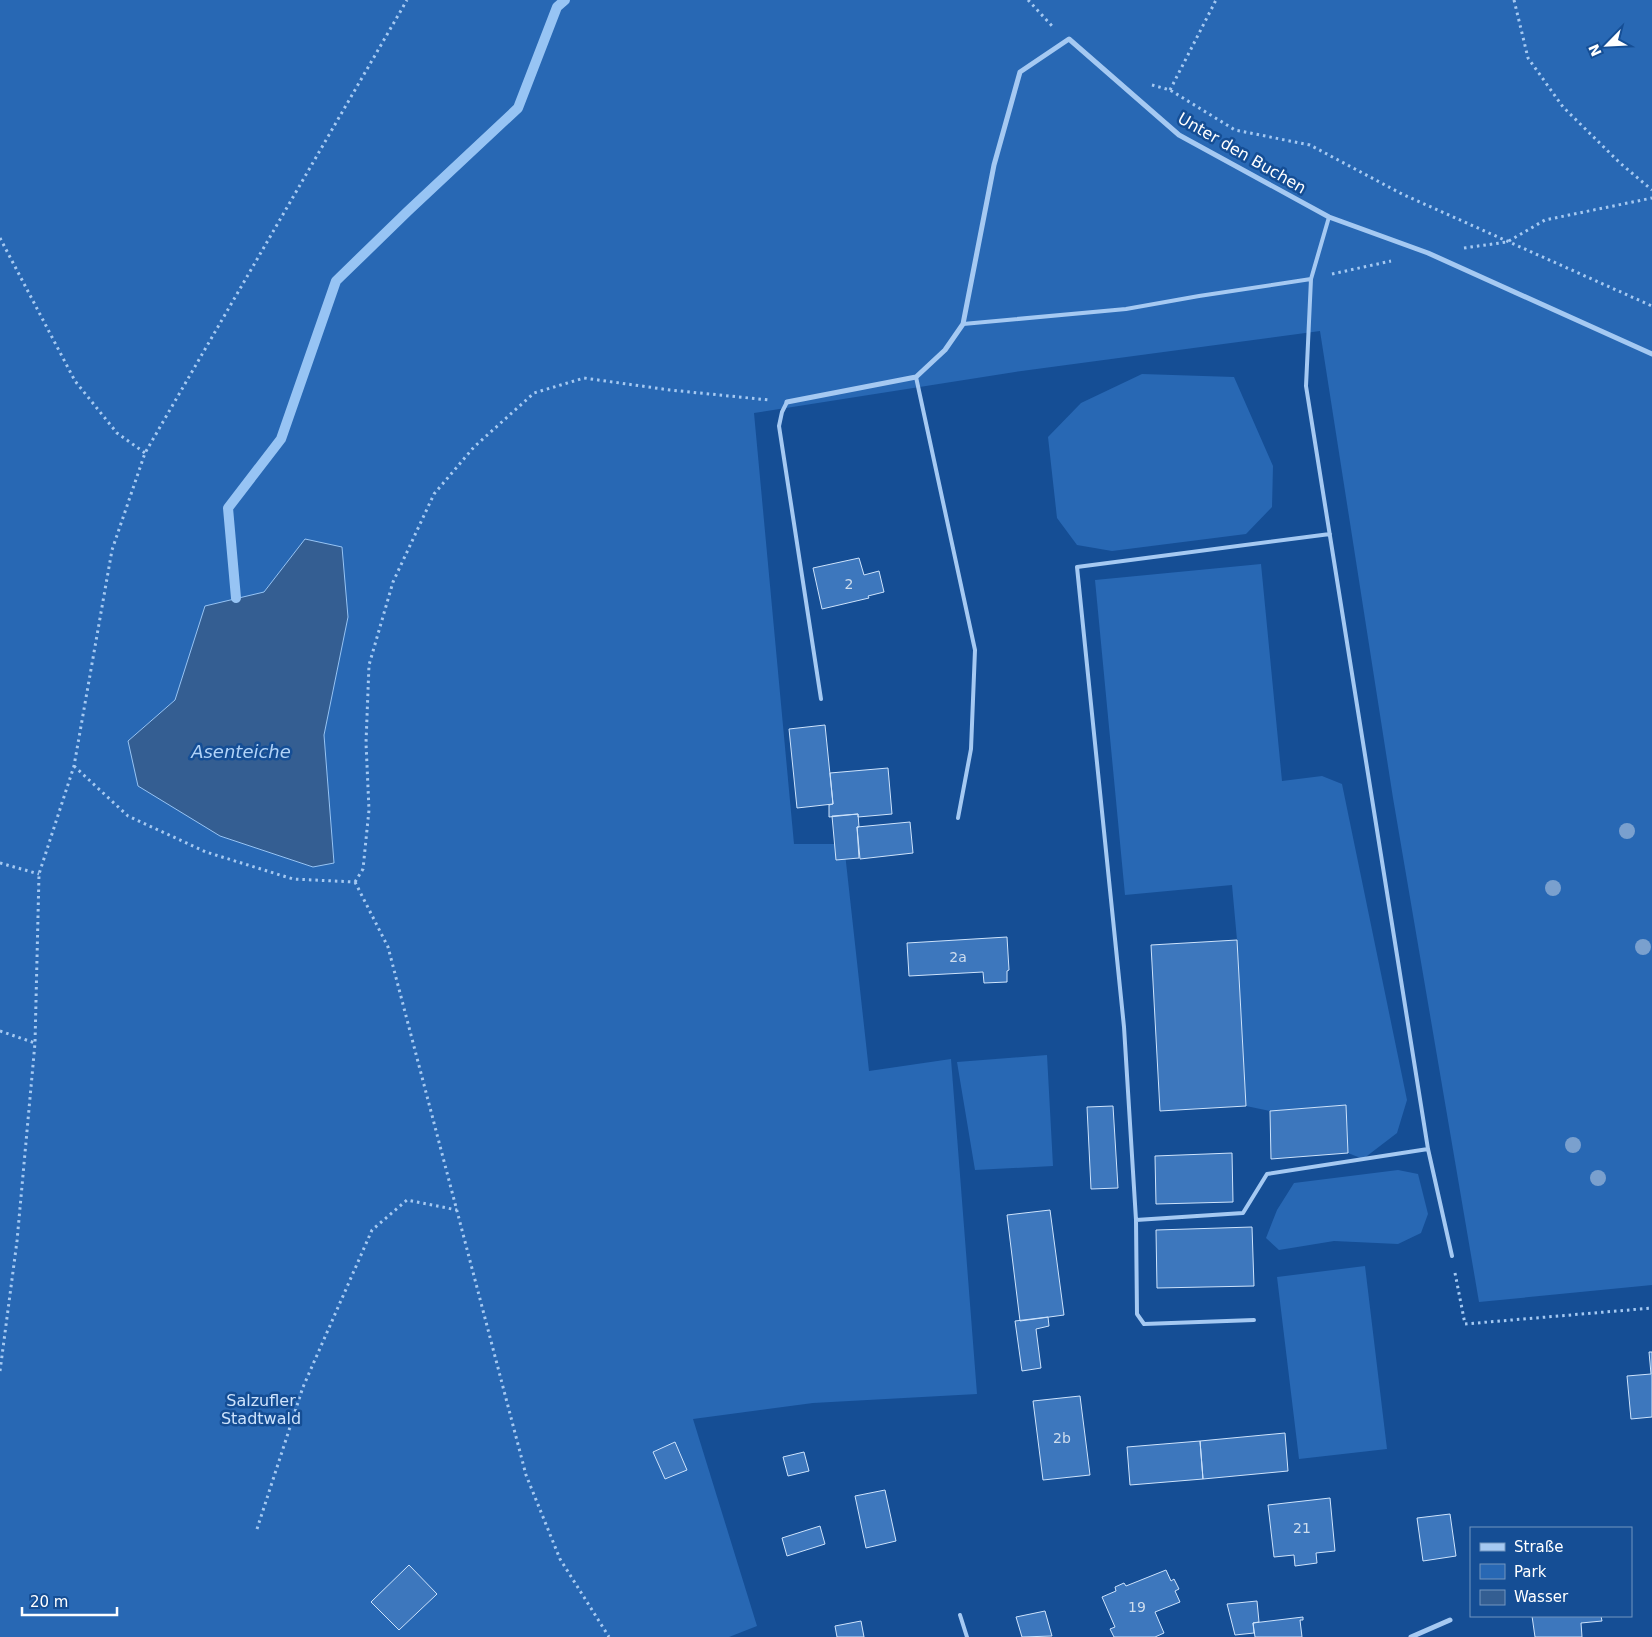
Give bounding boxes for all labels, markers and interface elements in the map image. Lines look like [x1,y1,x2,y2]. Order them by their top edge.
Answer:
north arrow [1582,20,1632,70]
text: N [1585,42,1605,59]
street label: Unter den Buchen [1175,109,1309,197]
house number: 2 [845,576,853,592]
water label: Asenteiche [190,741,291,762]
house number: 2a [949,949,967,965]
park label: Salzufler Stadtwald [221,1391,301,1428]
house number: 2b [1053,1430,1071,1446]
house number: 21 [1293,1520,1311,1536]
legend [1470,1527,1632,1617]
text: Straße [1514,1538,1563,1556]
text: Park [1514,1563,1547,1581]
scale bar [22,1584,118,1616]
text: Wasser [1514,1588,1569,1606]
text: 20 m [30,1593,68,1611]
house number: 19 [1128,1599,1146,1615]

